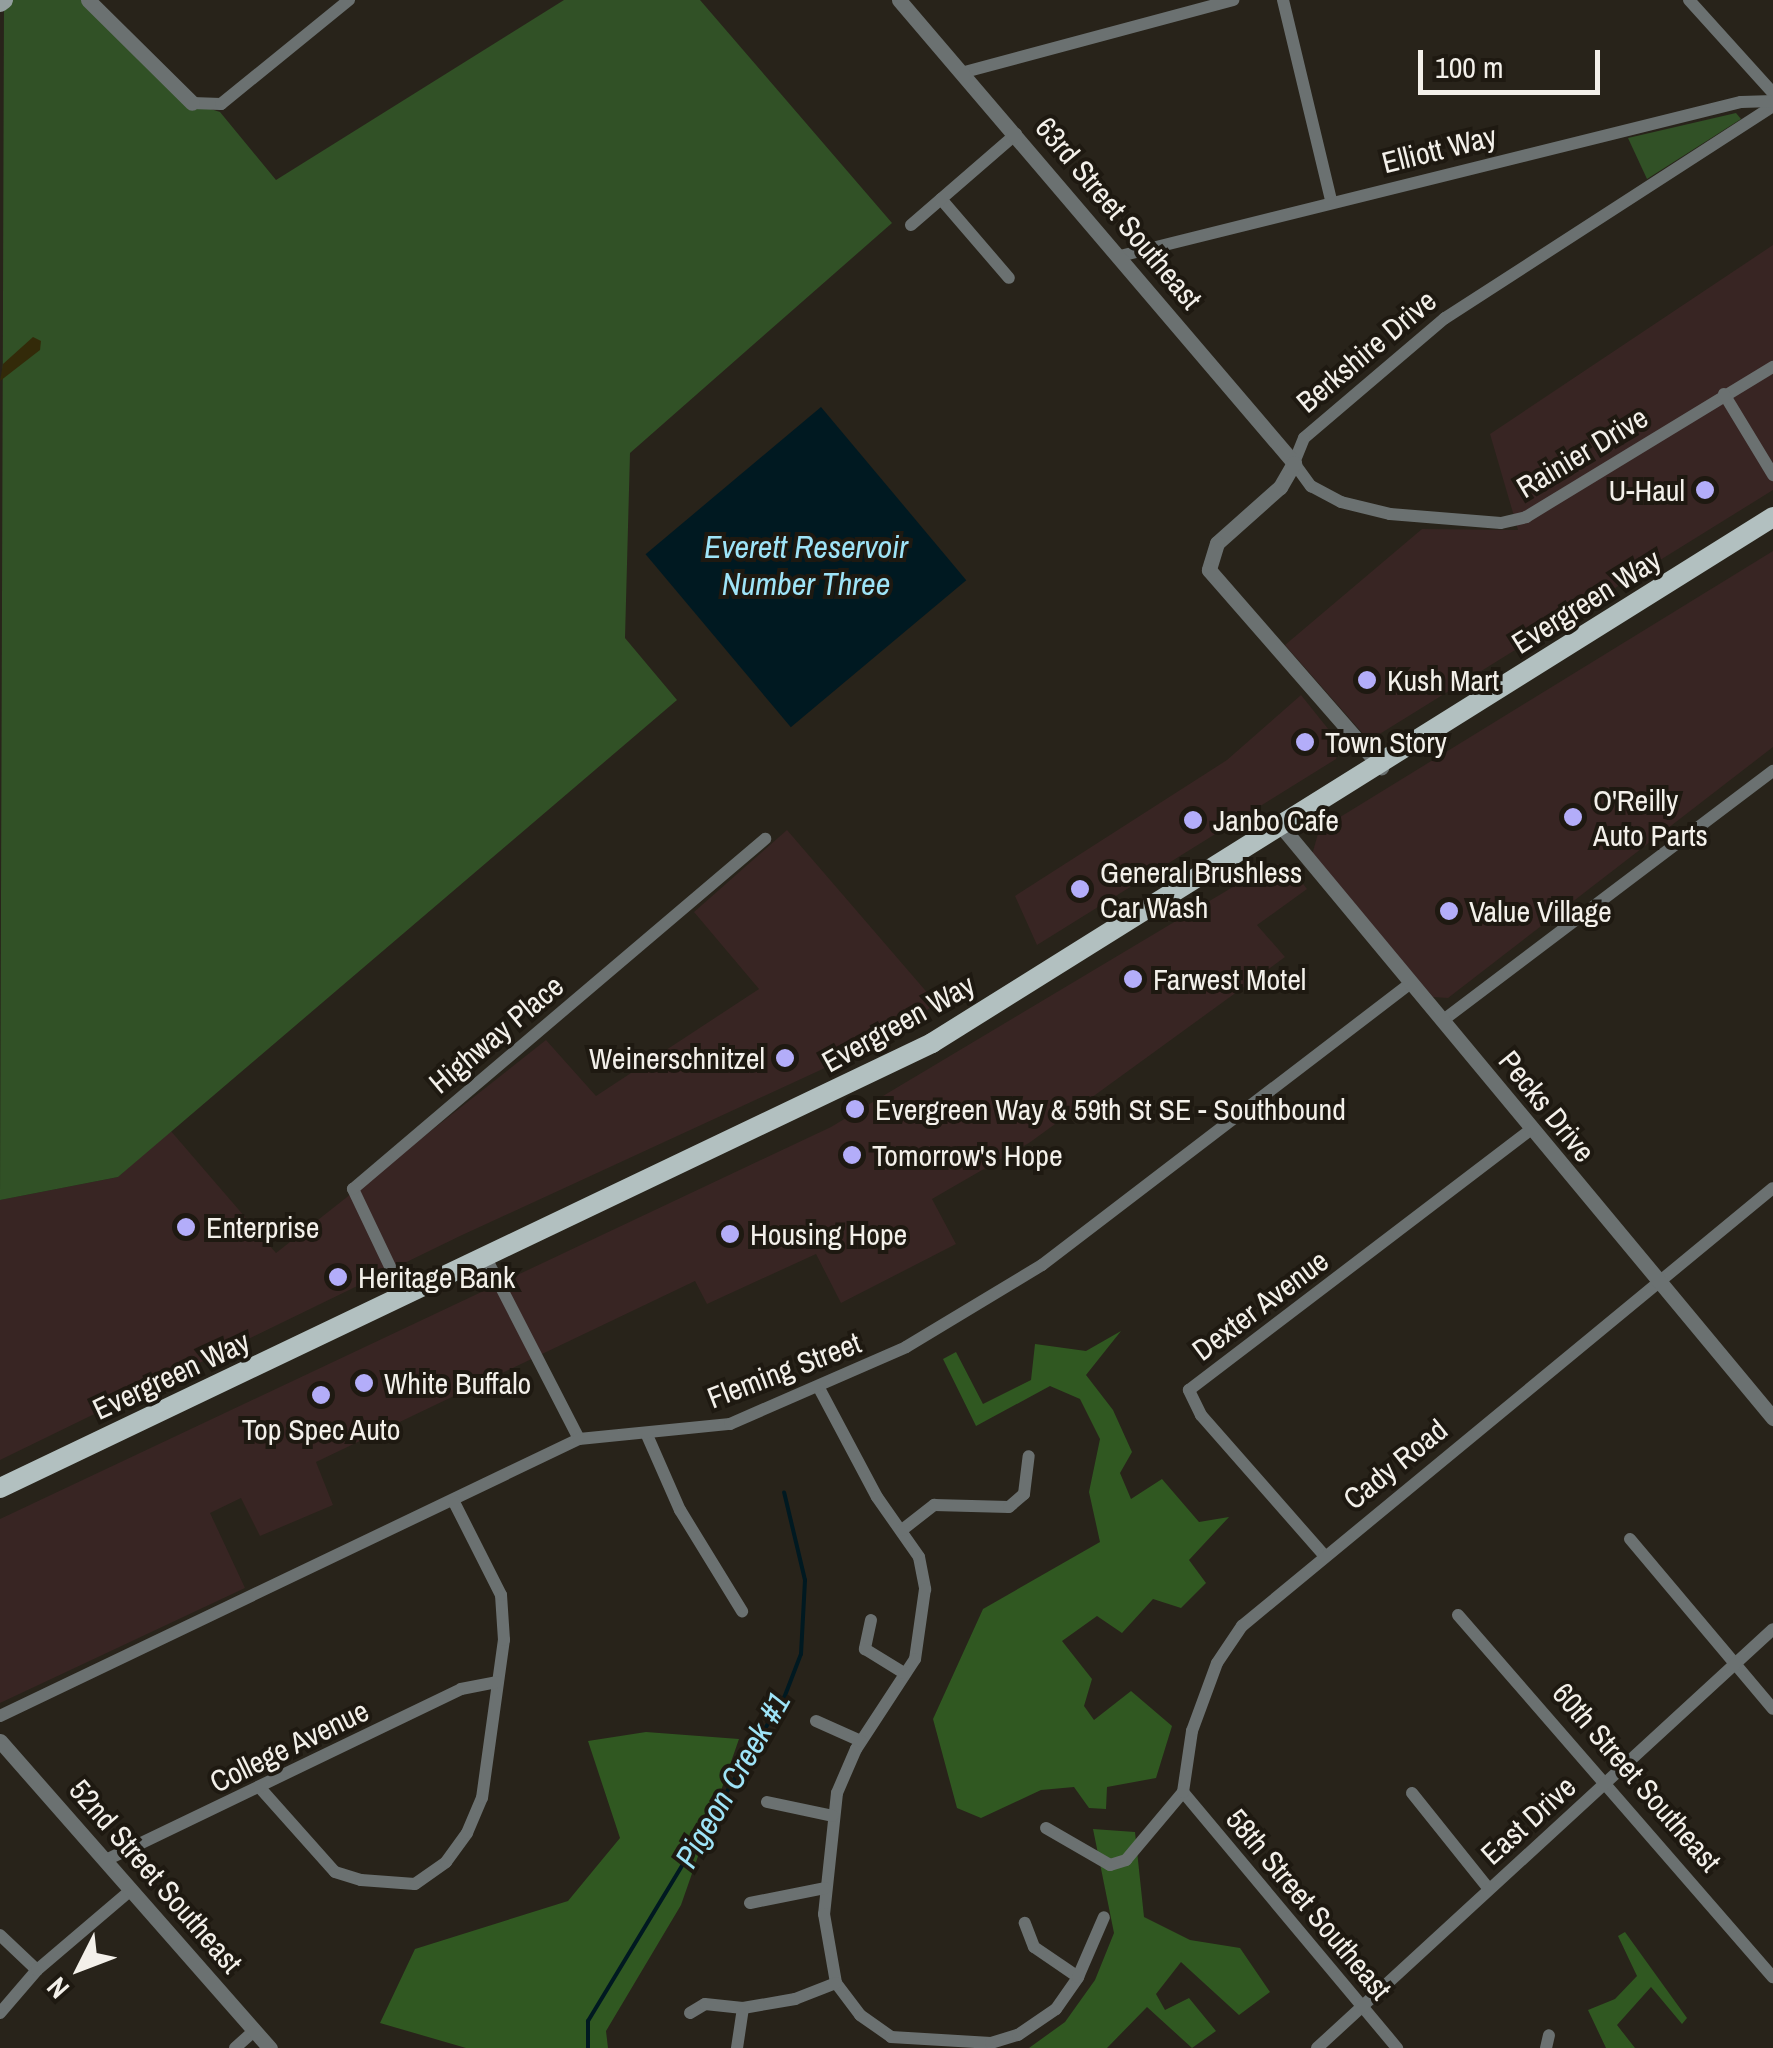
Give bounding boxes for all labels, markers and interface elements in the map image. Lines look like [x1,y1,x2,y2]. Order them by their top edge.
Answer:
scale bar [1423,30,1606,92]
text: 100 m [1435,47,1503,87]
street label: 63rd Street Southeast [1028,110,1210,316]
street label: Elliott Way [1378,117,1500,181]
street label: Berkshire Drive [1289,282,1443,420]
street label: Rainier Drive [1510,399,1654,505]
place label: U-Haul [1608,472,1685,508]
marker: U-Haul [1694,479,1716,501]
water label: Everett Reservoir Number Three [704,529,908,604]
street label: Evergreen Way [1505,541,1667,661]
place label: Kush Mart [1387,662,1499,698]
marker: Kush Mart [1356,669,1378,691]
place label: Town Story [1325,724,1447,760]
marker: Town Story [1294,731,1316,753]
place label: O'Reilly Auto Parts [1593,782,1708,852]
place label: Janbo Cafe [1213,802,1339,838]
marker: O'Reilly Auto Parts [1562,806,1584,828]
marker: Janbo Cafe [1182,809,1204,831]
place label: General Brushless Car Wash [1100,854,1302,924]
marker: General Brushless Car Wash [1069,878,1091,900]
place label: Value Village [1469,893,1612,929]
marker: Value Village [1438,900,1460,922]
place label: Farwest Motel [1153,961,1306,997]
street label: Evergreen Way [816,966,980,1080]
street label: Highway Place [422,967,570,1101]
marker: Farwest Motel [1122,968,1144,990]
place label: Weinerschnitzel [589,1040,765,1076]
street label: Pecks Drive [1491,1043,1603,1169]
marker: Weinerschnitzel [774,1047,796,1069]
place label: Evergreen Way & 59th St SE - Southbound [875,1091,1346,1127]
marker: Evergreen Way & 59th St SE - Southbound [844,1098,866,1120]
place label: Tomorrow's Hope [872,1137,1063,1173]
marker: Tomorrow's Hope [841,1144,863,1166]
place label: Enterprise [206,1209,319,1245]
marker: Enterprise [175,1216,197,1238]
place label: Housing Hope [750,1216,907,1252]
marker: Housing Hope [719,1223,741,1245]
street label: Dexter Avenue [1184,1242,1336,1368]
place label: Heritage Bank [358,1259,515,1295]
marker: Heritage Bank [327,1266,349,1288]
street label: Evergreen Way [87,1323,255,1427]
street label: Fleming Street [702,1324,866,1416]
place label: White Buffalo [384,1365,531,1401]
marker: White Buffalo [353,1372,375,1394]
marker: Top Spec Auto [310,1384,332,1406]
place label: Top Spec Auto [241,1411,401,1447]
street label: Cady Road [1336,1411,1454,1517]
street label: 60th Street Southeast [1545,1675,1729,1879]
water label: Pigeon Creek #1 [667,1685,799,1875]
street label: College Avenue [203,1692,375,1800]
street label: East Drive [1473,1768,1583,1872]
street label: 52nd Street Southeast [62,1772,250,1980]
street label: 58th Street Southeast [1219,1801,1399,2007]
north arrow [30,1918,130,2018]
text: N [38,1969,77,2007]

